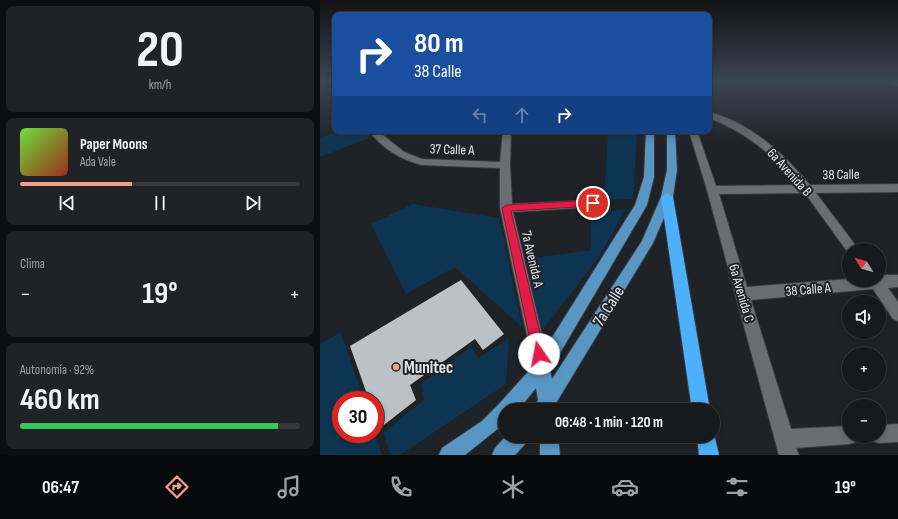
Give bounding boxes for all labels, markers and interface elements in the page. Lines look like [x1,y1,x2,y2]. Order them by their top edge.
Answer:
text: 20 [136,19,184,82]
text: 80 m [414,27,463,60]
icon: right [348,28,400,80]
text: 38 Calle [414,61,462,82]
text: km/h [149,77,171,93]
icon: left [469,104,491,126]
icon: ahead [511,104,533,126]
icon: right [553,104,575,126]
text: Paper Moons [80,135,148,154]
street label: 37 Calle A [429,140,476,159]
street label: 6a Avenida B [764,145,816,200]
text: Ada Vale [80,154,116,170]
street label: 38 Calle [822,166,860,183]
pin [576,186,610,220]
icon: previous [56,192,78,214]
icon: pause [149,192,171,214]
icon: next [242,192,264,214]
icon: arrive [582,192,604,214]
street label: 7a Avenida A [518,229,548,290]
north arrow [842,243,886,287]
map controls [842,243,886,443]
text: Clima [20,256,45,272]
street label: 6a Avenida C [725,262,758,324]
text: 19° [142,276,178,312]
street label: 38 Calle A [785,279,832,300]
text: − [20,281,31,308]
text: + [289,281,300,308]
street label: 7a Calle [589,283,629,330]
button: sound [842,295,886,339]
position arrow [518,333,560,375]
button: + [842,347,886,391]
place label: Munitec [404,358,453,378]
text: Autonomía · 92% [20,362,94,378]
marker: Munitec [391,362,401,372]
text: 460 km [20,382,100,418]
speed limit sign: 30 [332,391,384,443]
button: − [842,399,886,443]
text: 06:48 · 1 min · 120 m [555,413,663,432]
icon: directions [163,473,191,501]
icon: music [275,473,303,501]
icon: phone [387,473,415,501]
icon: climate [499,473,527,501]
icon: car [611,473,639,501]
icon: filters [723,473,751,501]
text: 06:47 [42,477,79,498]
text: 19° [835,477,856,498]

